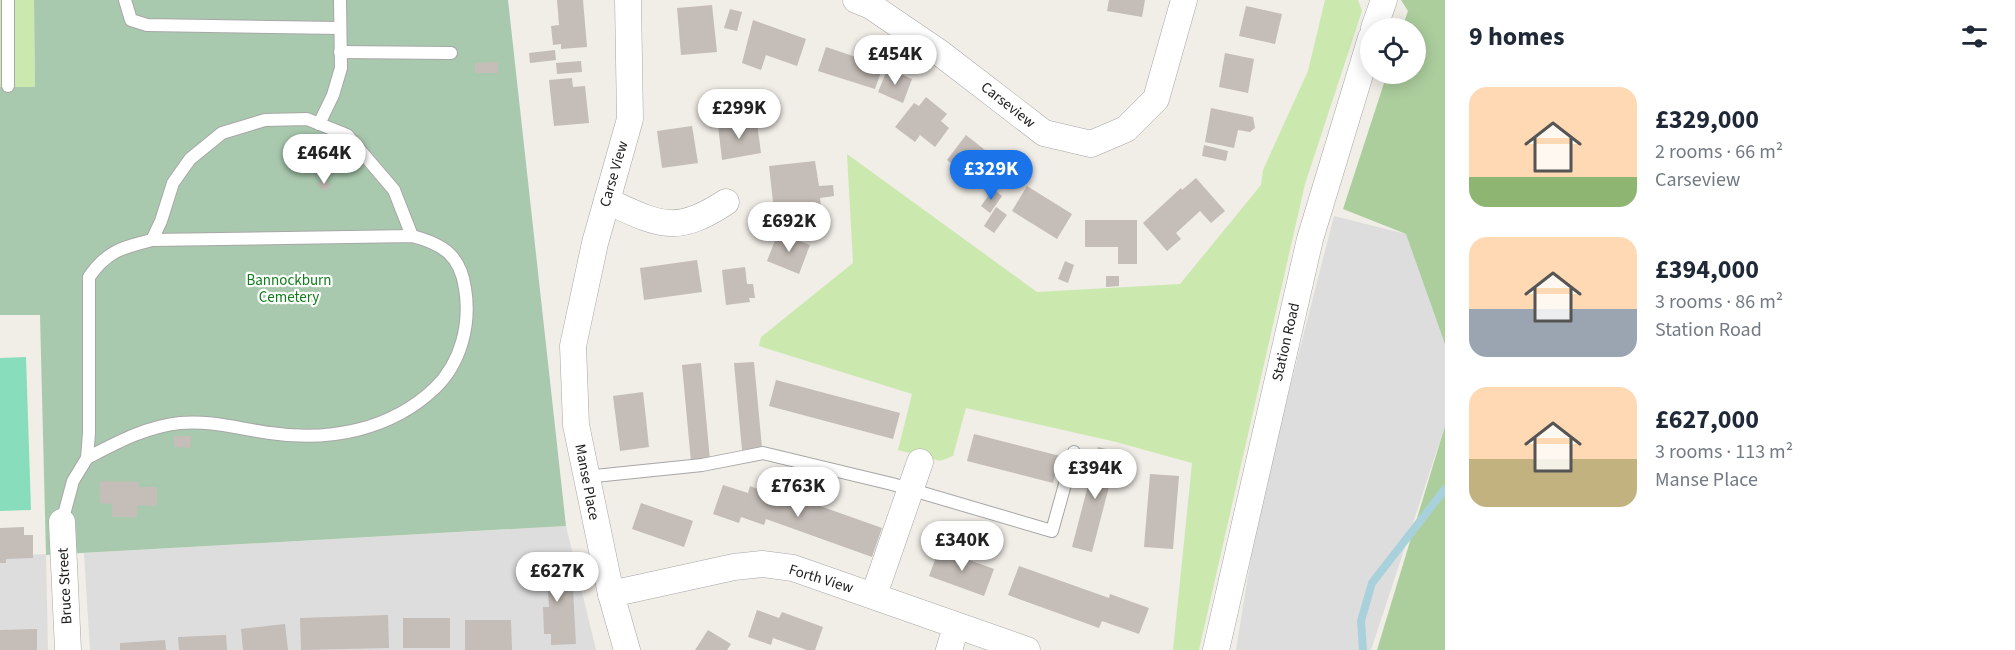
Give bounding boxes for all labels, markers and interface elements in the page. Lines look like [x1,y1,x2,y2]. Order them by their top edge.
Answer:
map controls [1360,18,1426,84]
button: locate [1360,18,1426,84]
text: 9 homes [1469,18,1564,55]
icon: filters [1958,20,1991,53]
pin: £454K [853,35,937,86]
text: £454K [868,40,922,68]
street label: Carseview [976,77,1040,133]
pin: £299K [697,89,781,140]
text: £299K [712,94,766,122]
text: £329,000 [1655,101,1759,138]
icon: home [1517,111,1589,183]
pin: £464K [282,134,366,185]
street label: Carse View [595,138,633,209]
text: 2 rooms · 66 m² [1655,138,1783,166]
text: £464K [297,139,351,167]
pin: £329K [949,150,1033,201]
text: £329K [964,155,1018,183]
text: Carseview [1655,166,1740,194]
pin: £692K [747,202,831,253]
text: £692K [762,207,816,235]
text: £394,000 [1655,251,1759,288]
icon: home [1517,261,1589,333]
park label: Bannockburn Cemetery [246,270,332,308]
text: 3 rooms · 86 m² [1655,288,1783,316]
street label: Station Road [1267,301,1305,383]
text: Station Road [1655,316,1762,344]
text: £627,000 [1655,401,1759,438]
icon: home [1517,411,1589,483]
text: 3 rooms · 113 m² [1655,438,1793,466]
street label: Manse Place [569,442,605,522]
pin: £394K [1053,449,1137,500]
text: £394K [1068,454,1122,482]
text: Manse Place [1655,466,1758,494]
pin: £763K [756,467,840,518]
text: £763K [771,472,825,500]
pin: £340K [920,521,1004,572]
text: £340K [935,526,989,554]
street label: Bruce Street [53,547,77,625]
pin: £627K [515,552,599,603]
text: £627K [530,557,584,585]
street label: Forth View [786,559,856,599]

